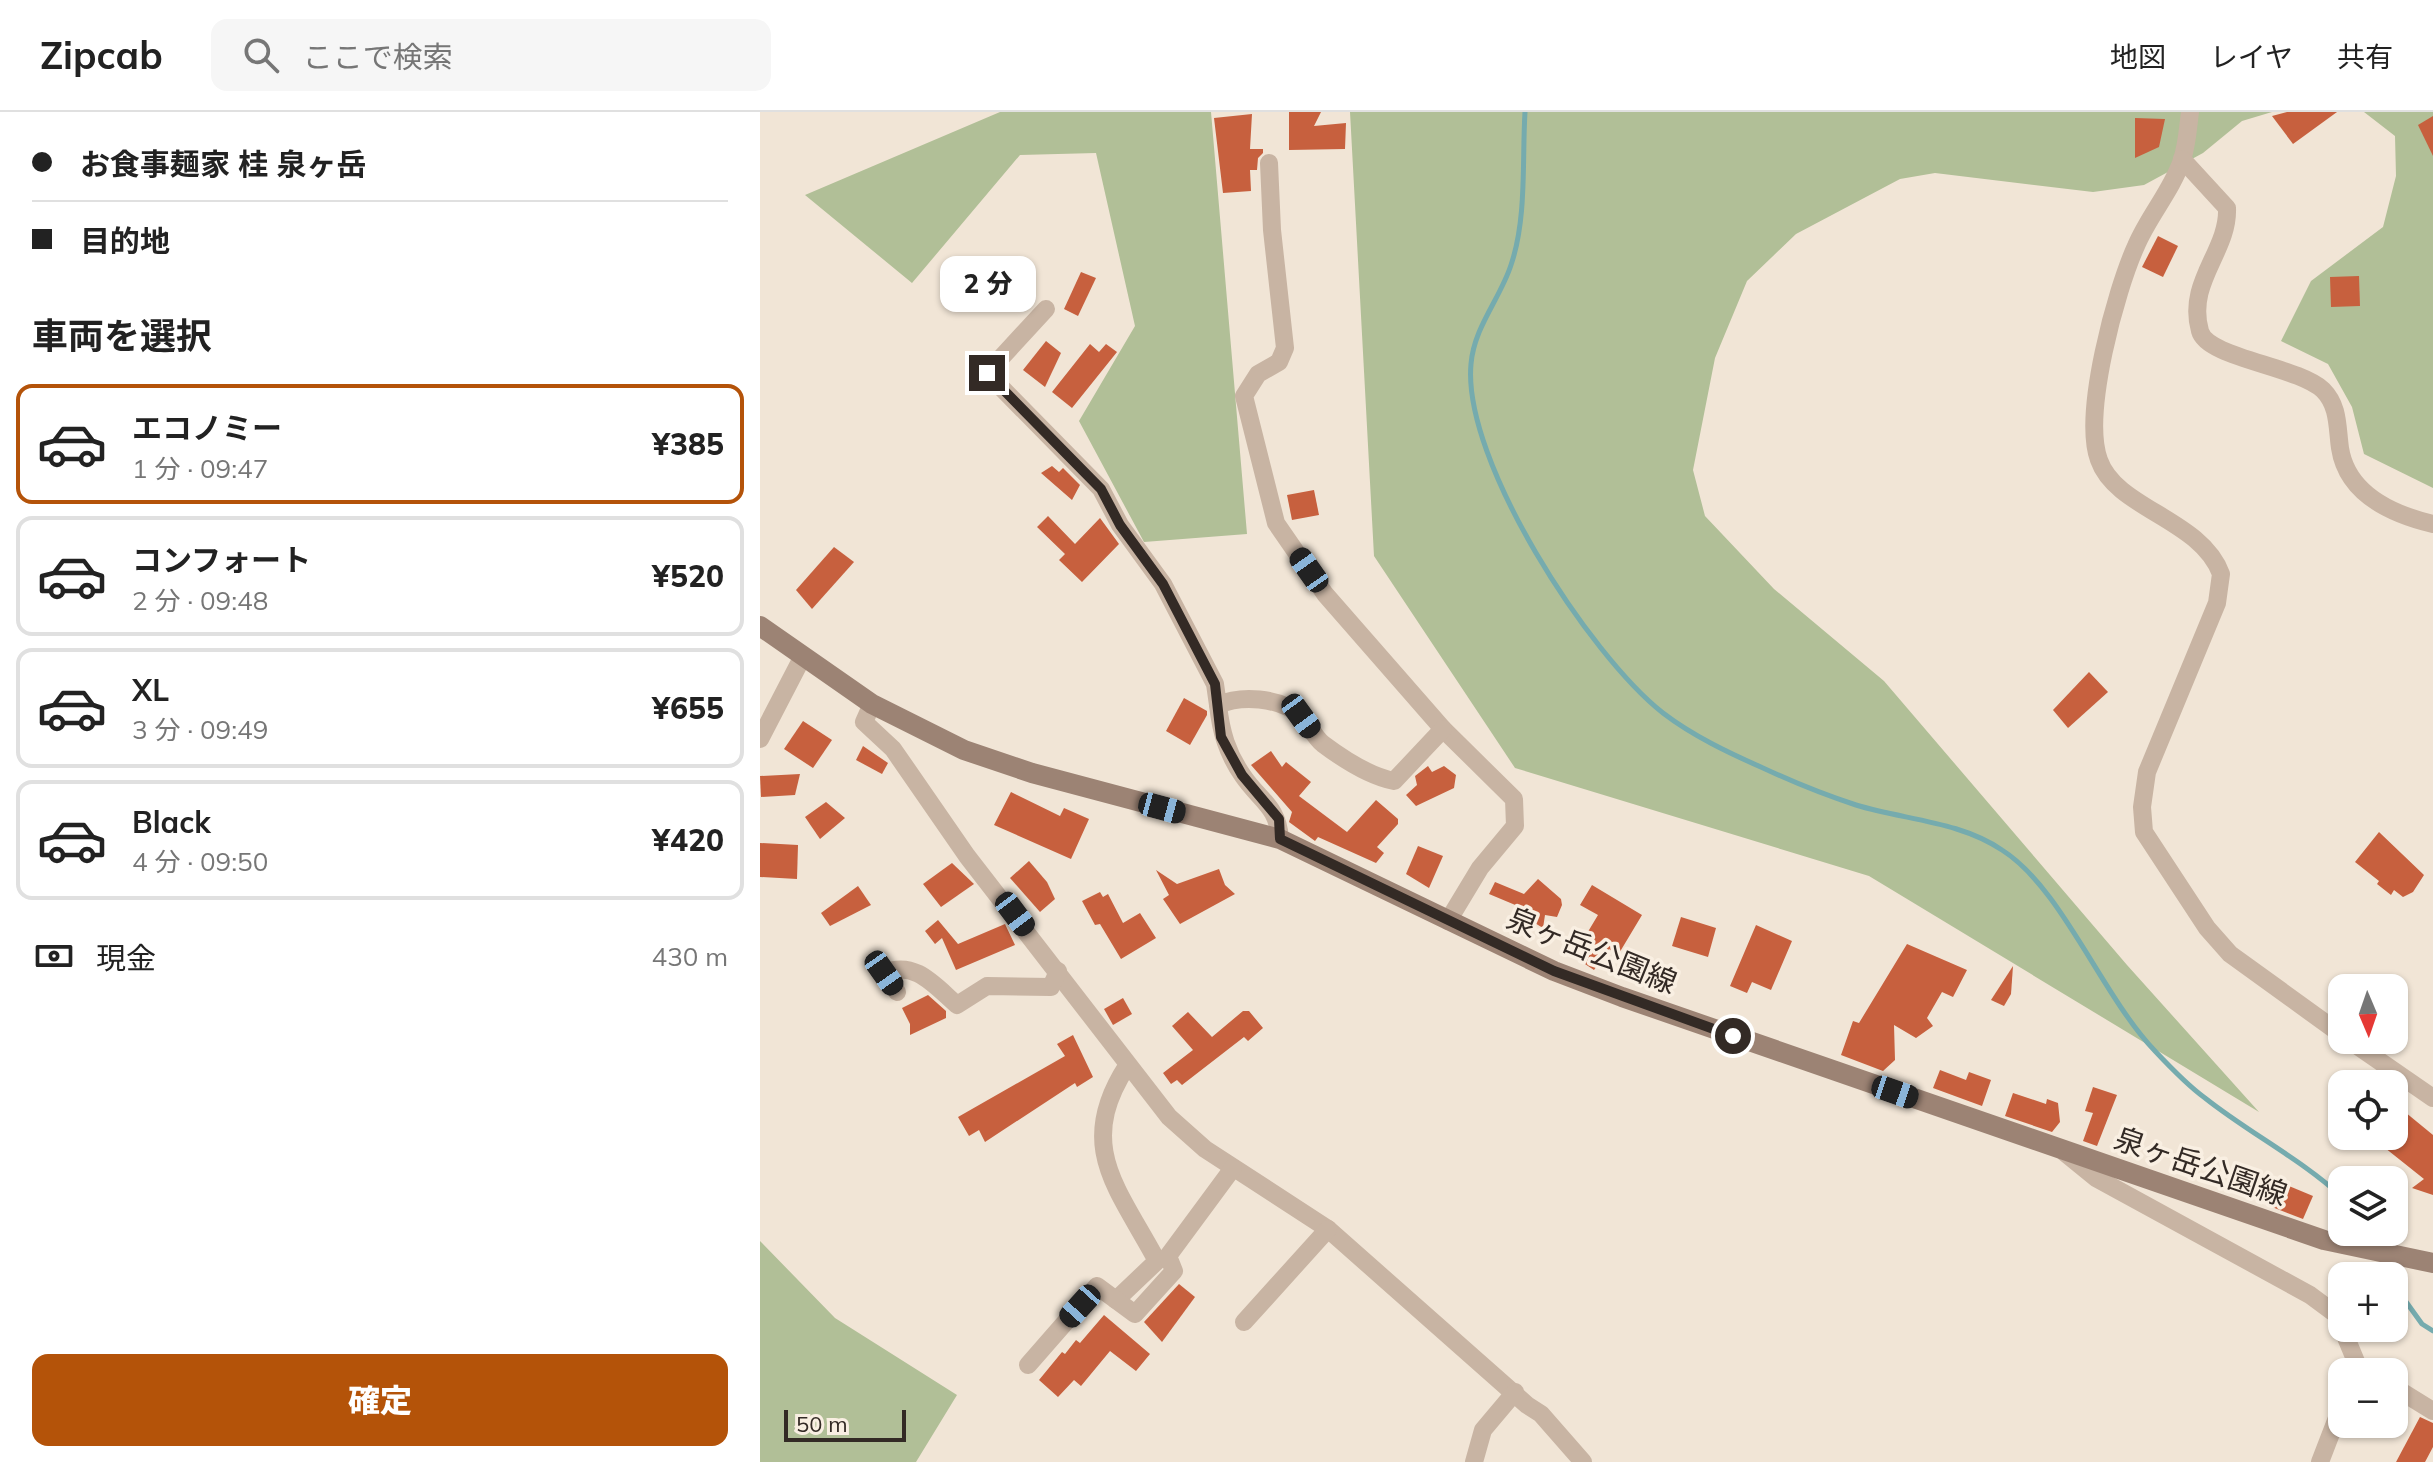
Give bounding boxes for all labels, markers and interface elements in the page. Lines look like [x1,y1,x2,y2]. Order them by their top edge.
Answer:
search box [211,19,771,91]
text: Zipcab [40,31,163,79]
icon: search [239,33,283,77]
text: ここで検索 [303,38,453,76]
text: 地図 [2110,39,2166,74]
text: レイヤ [2210,39,2293,74]
text: 共有 [2337,39,2393,74]
text: お食事麺家 桂 泉ヶ岳 [80,145,366,183]
text: 目的地 [80,222,170,260]
callout: 2 分 [939,257,1035,313]
text: 2 分 [964,267,1012,300]
text: 車両を選択 [32,313,212,358]
route end [969,355,1005,391]
icon: car [36,408,108,480]
text: エコノミー [132,409,282,447]
text: ¥385 [652,425,724,463]
text: 1 分 · 09:47 [132,452,268,485]
icon: car [36,540,108,612]
text: コンフォート [132,541,311,579]
car [1285,543,1333,597]
text: ¥520 [652,557,724,595]
text: 2 分 · 09:48 [132,584,268,617]
text: XL [132,671,169,709]
icon: car [36,672,108,744]
text: ¥655 [652,689,724,727]
car [1277,690,1325,742]
text: 3 分 · 09:49 [132,713,268,746]
car [1136,790,1188,826]
text: Black [132,803,211,841]
icon: car [36,804,108,876]
text: ¥420 [652,821,724,859]
text: 4 分 · 09:50 [132,845,268,878]
car [991,888,1039,940]
street label: 泉ヶ岳公園線 [1501,899,1683,1001]
icon: cash [32,934,76,978]
text: 現金 [96,939,156,977]
text: 430 m [652,940,728,973]
car [860,946,908,1000]
north arrow [2328,974,2408,1054]
map controls [2328,974,2408,1438]
route start [1715,1018,1751,1054]
button: locate [2328,1070,2408,1150]
car [1868,1073,1922,1111]
street label: 泉ヶ岳公園線 [2110,1119,2292,1213]
button: layers [2328,1166,2408,1246]
button: + [2328,1262,2408,1342]
car [1055,1280,1105,1332]
button: 確定 [32,1354,728,1446]
button: − [2328,1358,2408,1438]
scale bar [784,1406,906,1442]
text: 50 m [796,1410,847,1438]

